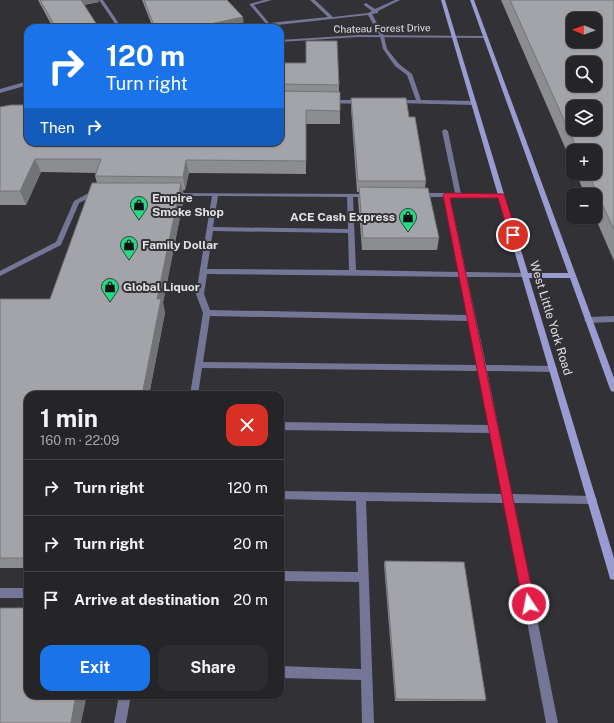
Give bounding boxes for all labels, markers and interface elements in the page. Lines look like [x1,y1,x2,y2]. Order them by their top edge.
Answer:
north arrow [566,12,602,48]
map controls [566,12,602,224]
street label: Chateau Forest Drive [333,21,431,35]
text: 120 m [106,39,185,72]
icon: right [40,40,92,92]
button: search [566,56,602,92]
text: Turn right [106,73,188,94]
button: layers [566,100,602,136]
icon: right [83,116,105,138]
text: Then [40,119,75,136]
button: + [566,144,602,180]
button: − [566,188,602,224]
place label: Empire Smoke Shop [152,191,224,219]
shop icon: Empire Smoke Shop [129,195,149,220]
shop icon: ACE Cash Express [398,207,418,232]
place label: ACE Cash Express [290,210,395,224]
pin [496,218,530,252]
icon: arrive [502,224,524,246]
shop icon: Family Dollar [119,235,139,260]
place label: Family Dollar [142,238,218,252]
street label: West Little York Road [527,259,575,377]
shop icon: Global Liquor [100,277,120,302]
place label: Global Liquor [123,280,200,294]
text: 1 min [40,404,98,432]
button: close [226,404,268,446]
text: 160 m · 22:09 [40,433,119,448]
icon: right [40,477,62,499]
text: Turn right [74,479,144,496]
text: 120 m [227,479,268,496]
icon: right [40,533,62,555]
text: Turn right [74,535,144,552]
text: 20 m [233,535,268,552]
position arrow [508,583,550,625]
icon: arrive [40,589,62,611]
text: Arrive at destination [74,591,219,608]
text: 20 m [233,591,268,608]
button: Exit [40,645,150,691]
button: Share [158,645,268,691]

